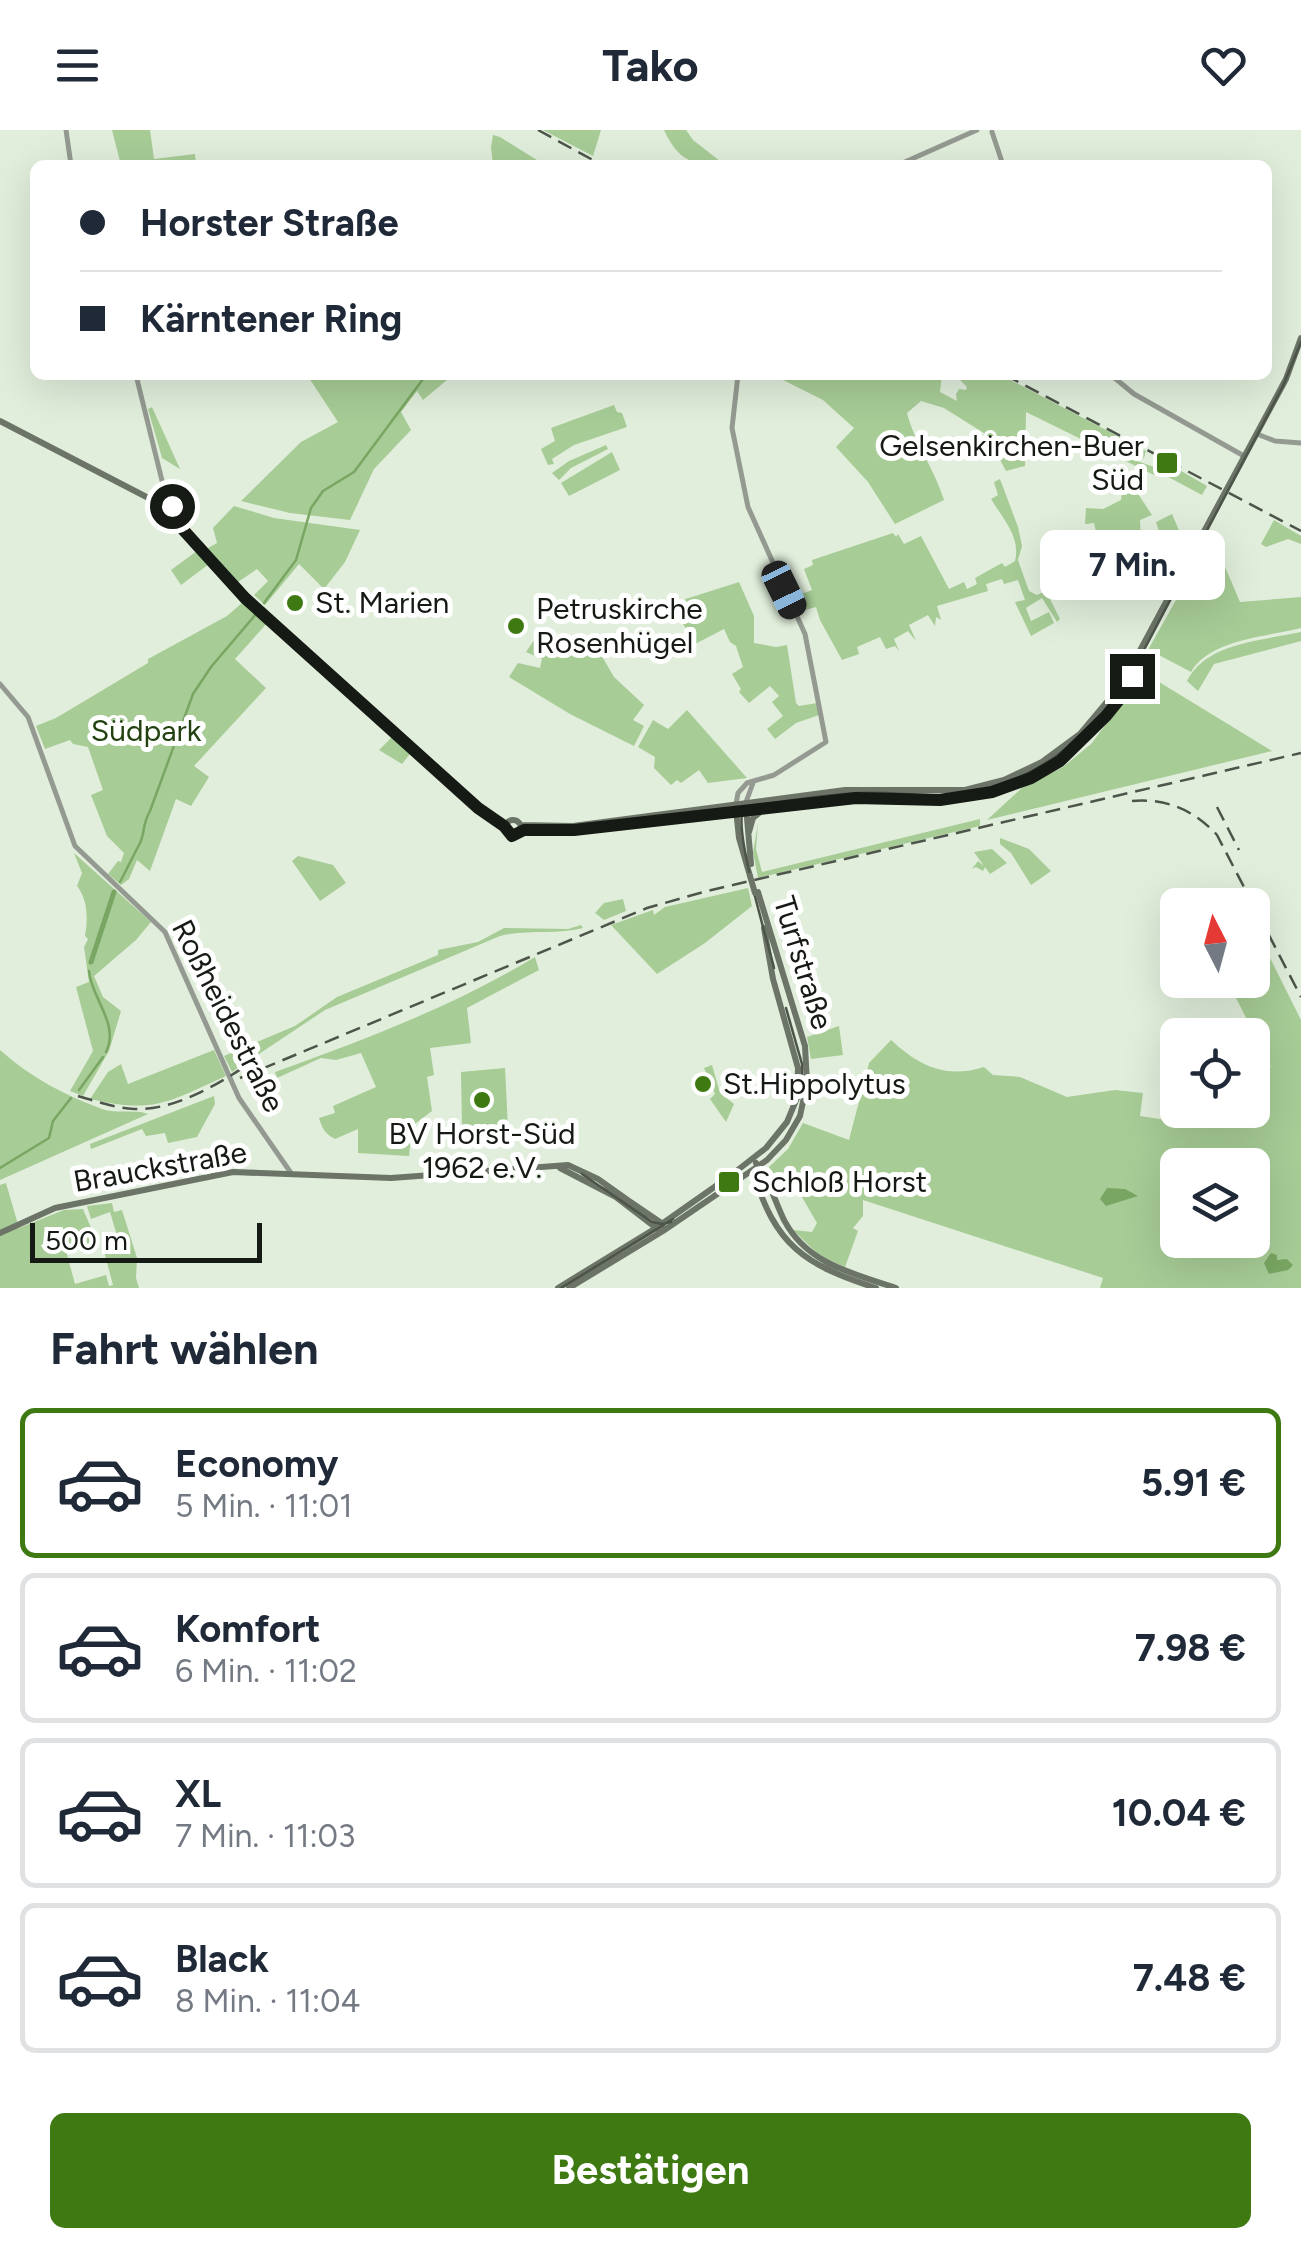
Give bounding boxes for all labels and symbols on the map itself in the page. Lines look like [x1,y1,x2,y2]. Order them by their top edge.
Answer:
place label: Gelsenkirchen-Buer Süd [879,427,1144,498]
marker: Gelsenkirchen-Buer Süd [1154,450,1180,476]
route start [150,484,195,529]
callout: 7 Min. [1040,531,1224,601]
car [757,556,811,624]
place label: St. Marien [315,584,449,621]
place label: Petruskirche Rosenhügel [536,590,703,661]
marker: St. Marien [284,592,306,614]
marker: Petruskirche Rosenhügel [505,615,527,637]
route end [1110,654,1155,699]
park label: Südpark [91,712,202,749]
north arrow [1160,888,1270,998]
street label: Turfstraße [766,892,841,1034]
street label: Roßheidestraße [164,913,293,1118]
place label: St.Hippolytus [723,1065,906,1102]
marker: St.Hippolytus [692,1073,714,1095]
marker: BV Horst-Süd 1962 e.V. [471,1089,493,1111]
place label: BV Horst-Süd 1962 e.V. [388,1115,576,1186]
street label: Brauckstraße [70,1133,249,1200]
place label: Schloß Horst [752,1163,927,1200]
marker: Schloß Horst [716,1169,742,1195]
scale bar [30,1218,262,1262]

